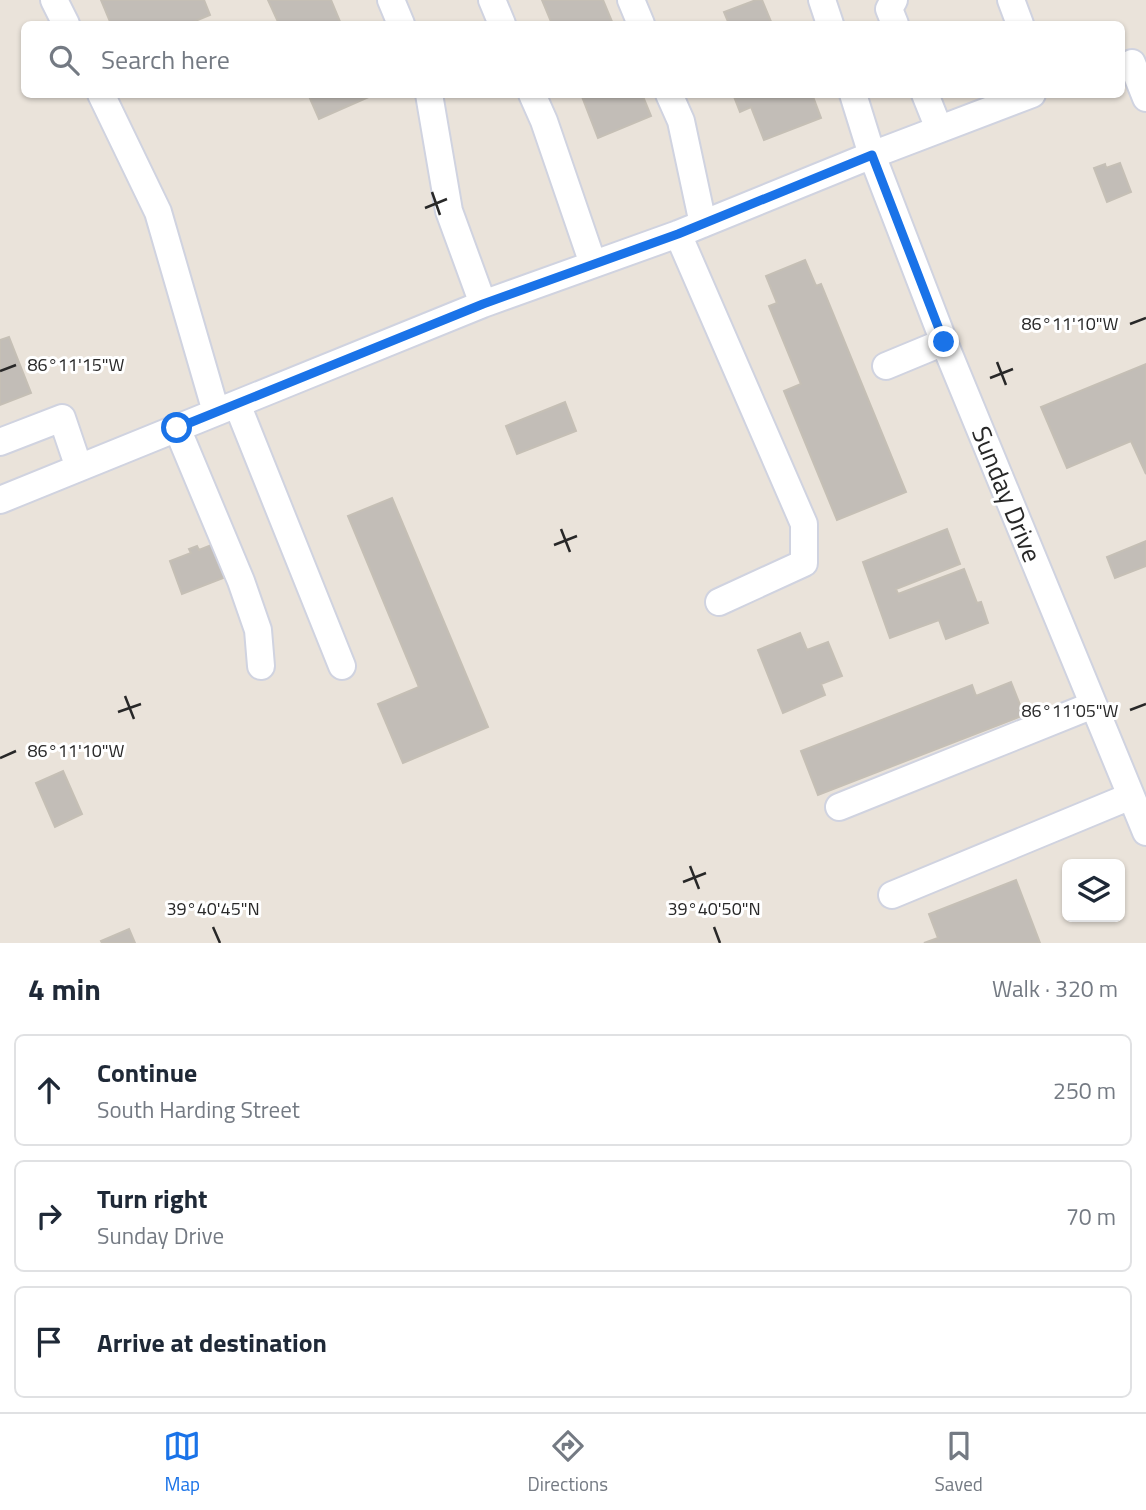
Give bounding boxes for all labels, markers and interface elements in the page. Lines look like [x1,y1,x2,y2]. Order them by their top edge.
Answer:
search box [21,21,1125,98]
text: Search here [101,40,230,79]
icon: search [45,41,83,79]
text: 86°11'10"W [1022,310,1119,337]
route end [928,326,959,357]
text: 86°11'15"W [28,351,125,378]
route start [161,412,192,443]
street label: Sunday Drive [962,420,1052,568]
text: 86°11'05"W [1022,697,1119,724]
text: 86°11'10"W [28,737,125,764]
map controls [1062,859,1125,922]
button: layers [1062,859,1125,922]
text: 39°40'45"N [166,895,260,922]
text: 39°40'50"N [667,895,761,922]
text: 4 min [28,966,101,1012]
text: Walk · 320 m [992,971,1118,1006]
text: Continue [97,1053,197,1092]
icon: ahead [30,1071,68,1109]
text: 250 m [1053,1073,1116,1108]
text: South Harding Street [97,1092,300,1127]
text: Turn right [97,1179,208,1218]
icon: right [30,1197,68,1235]
text: 70 m [1066,1199,1116,1234]
text: Sunday Drive [97,1218,224,1253]
icon: arrive [30,1323,68,1361]
text: Arrive at destination [97,1323,327,1362]
tab: Map [163,1427,201,1498]
tab: Directions [528,1427,608,1498]
tab: Saved [934,1427,983,1498]

